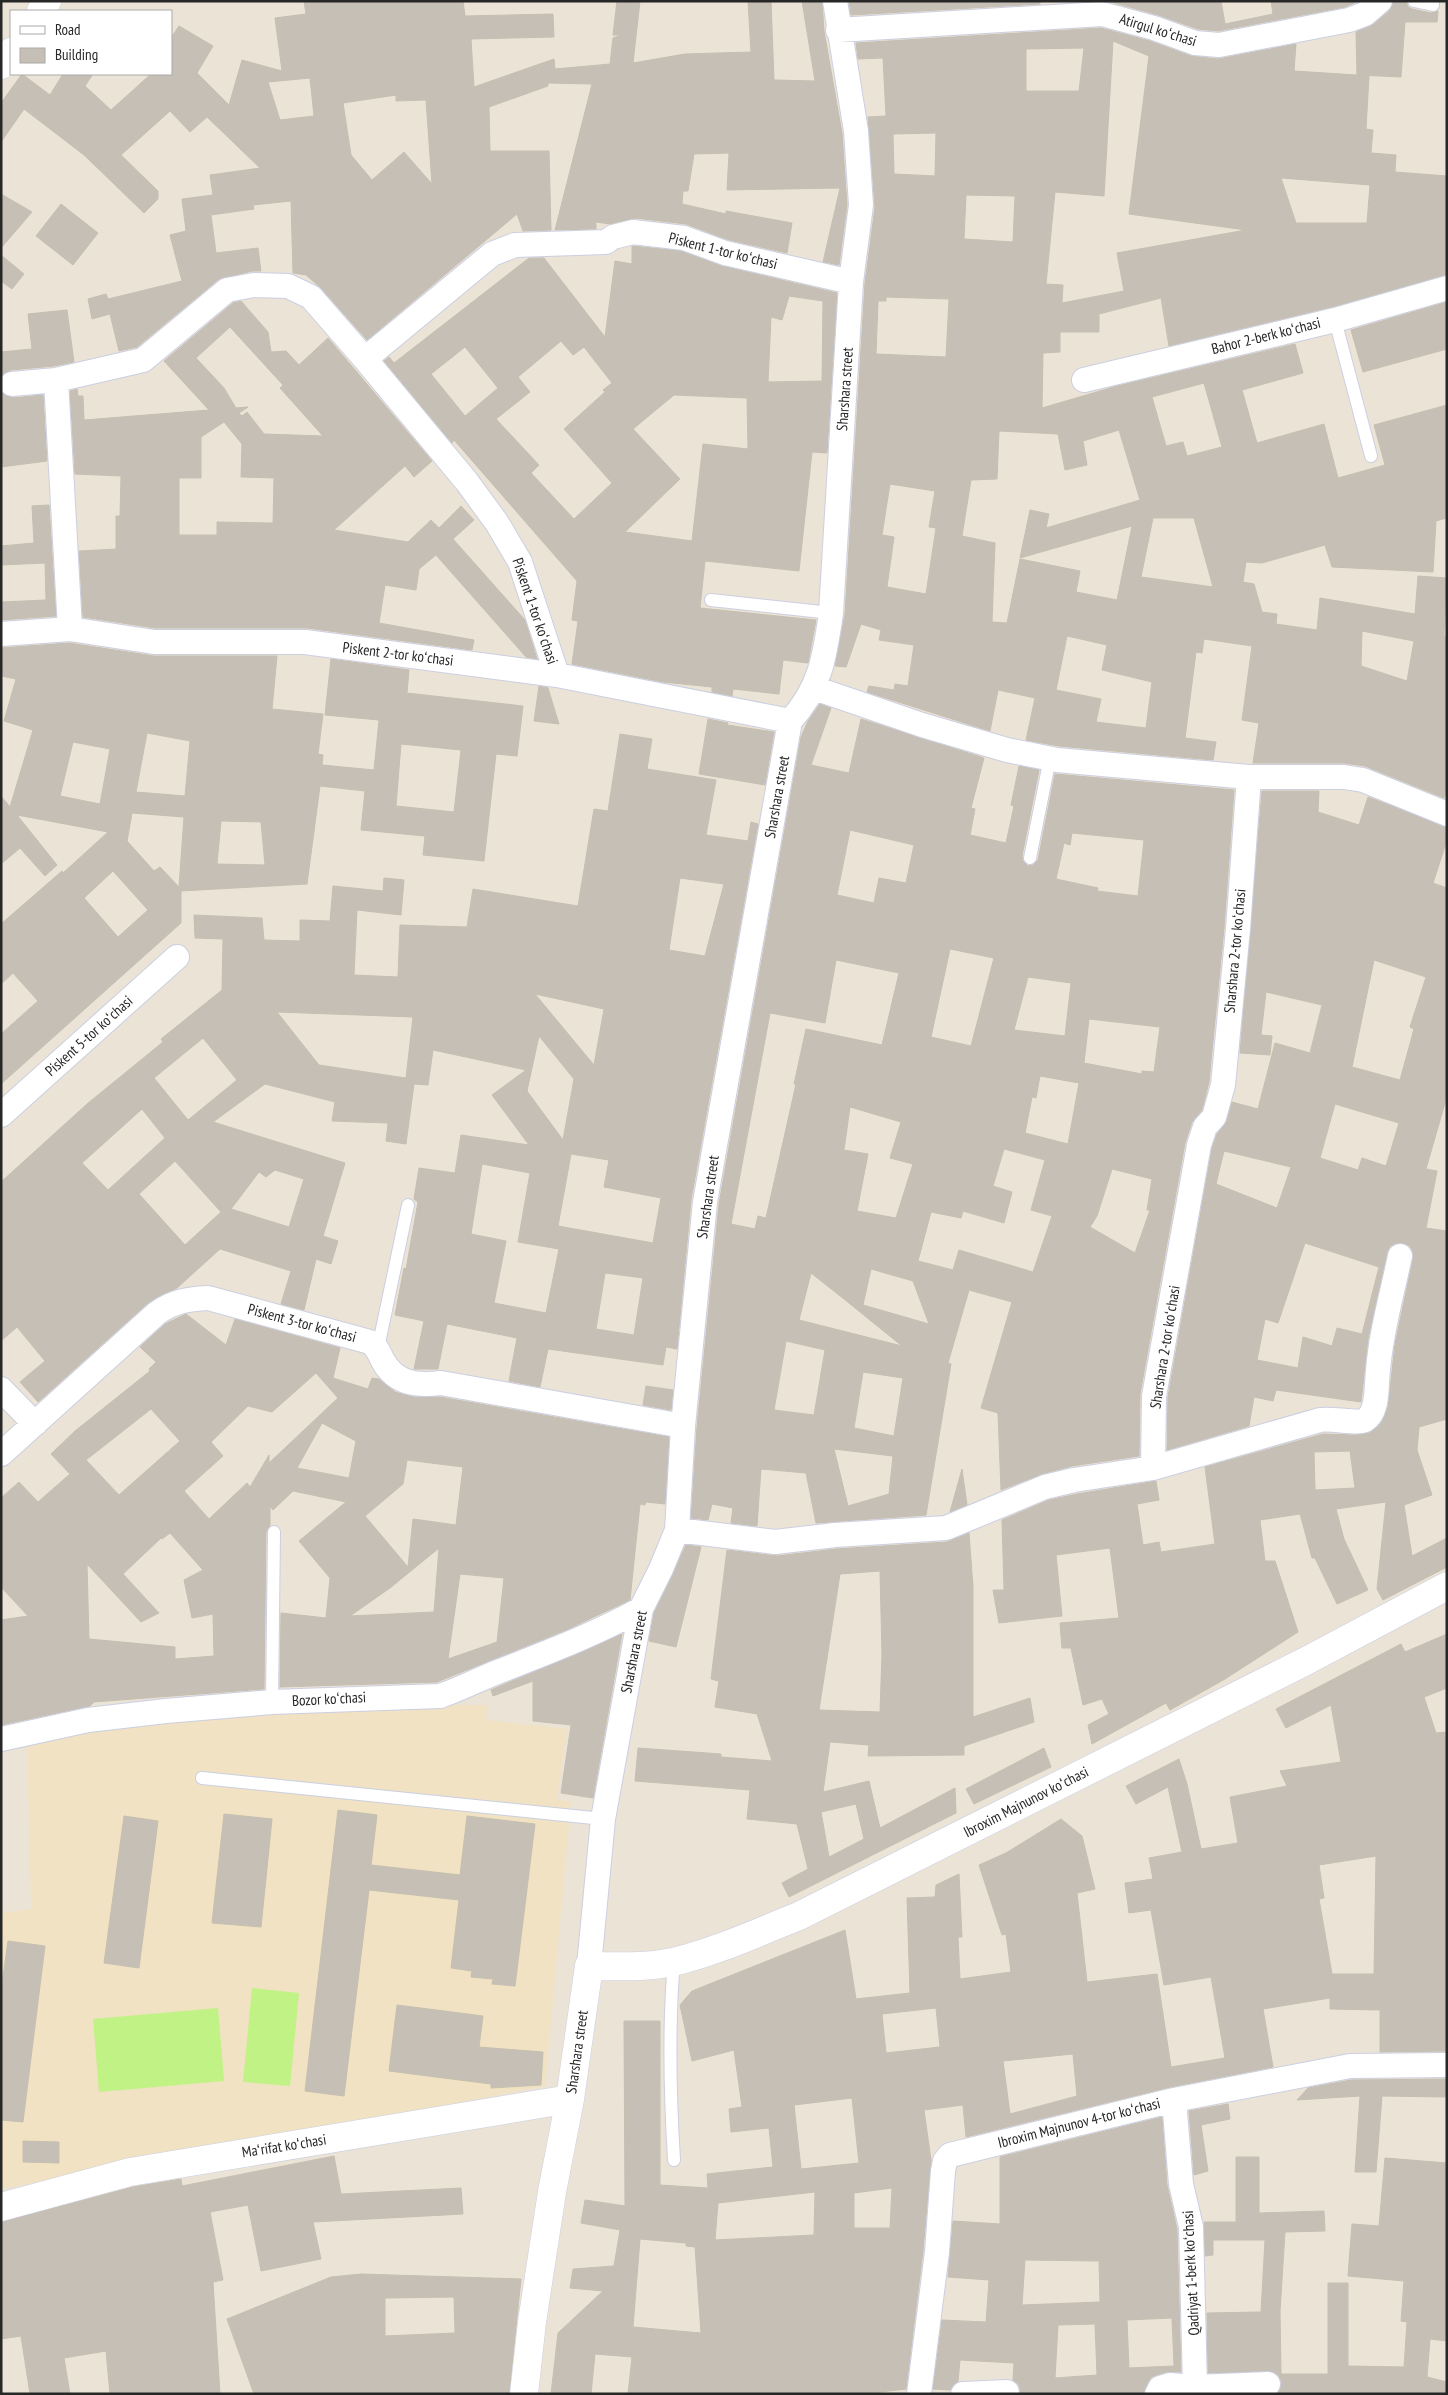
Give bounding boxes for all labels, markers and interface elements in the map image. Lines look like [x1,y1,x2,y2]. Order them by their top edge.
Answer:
street label: Atirgul koʻchasi [1117,9,1199,50]
legend [10,10,172,75]
text: Road [55,20,81,39]
text: Building [55,45,98,64]
street label: Piskent 1-tor koʻchasi [667,228,780,273]
street label: Bahor 2-berk koʻchasi [1209,313,1322,358]
street label: Sharshara street [832,347,857,431]
street label: Piskent 1-tor koʻchasi [508,555,563,667]
street label: Piskent 2-tor koʻchasi [342,637,455,670]
street label: Sharshara street [760,754,793,840]
street label: Sharshara 2-tor koʻchasi [1220,888,1249,1014]
street label: Piskent 5-tor koʻchasi [41,991,136,1080]
street label: Sharshara street [692,1154,723,1240]
street label: Sharshara 2-tor koʻchasi [1145,1284,1184,1410]
street label: Piskent 3-tor koʻchasi [246,1299,358,1346]
street label: Sharshara street [616,1609,651,1695]
street label: Bozor koʻchasi [291,1687,366,1710]
street label: Ibroxim Majnunov koʻchasi [960,1762,1091,1841]
street label: Sharshara street [561,2009,592,2095]
street label: Ibroxim Majnunov 4-tor koʻchasi [996,2093,1162,2152]
street label: Maʻrifat koʻchasi [240,2129,327,2162]
street label: Qadriyat 1-berk koʻchasi [1178,2210,1203,2336]

